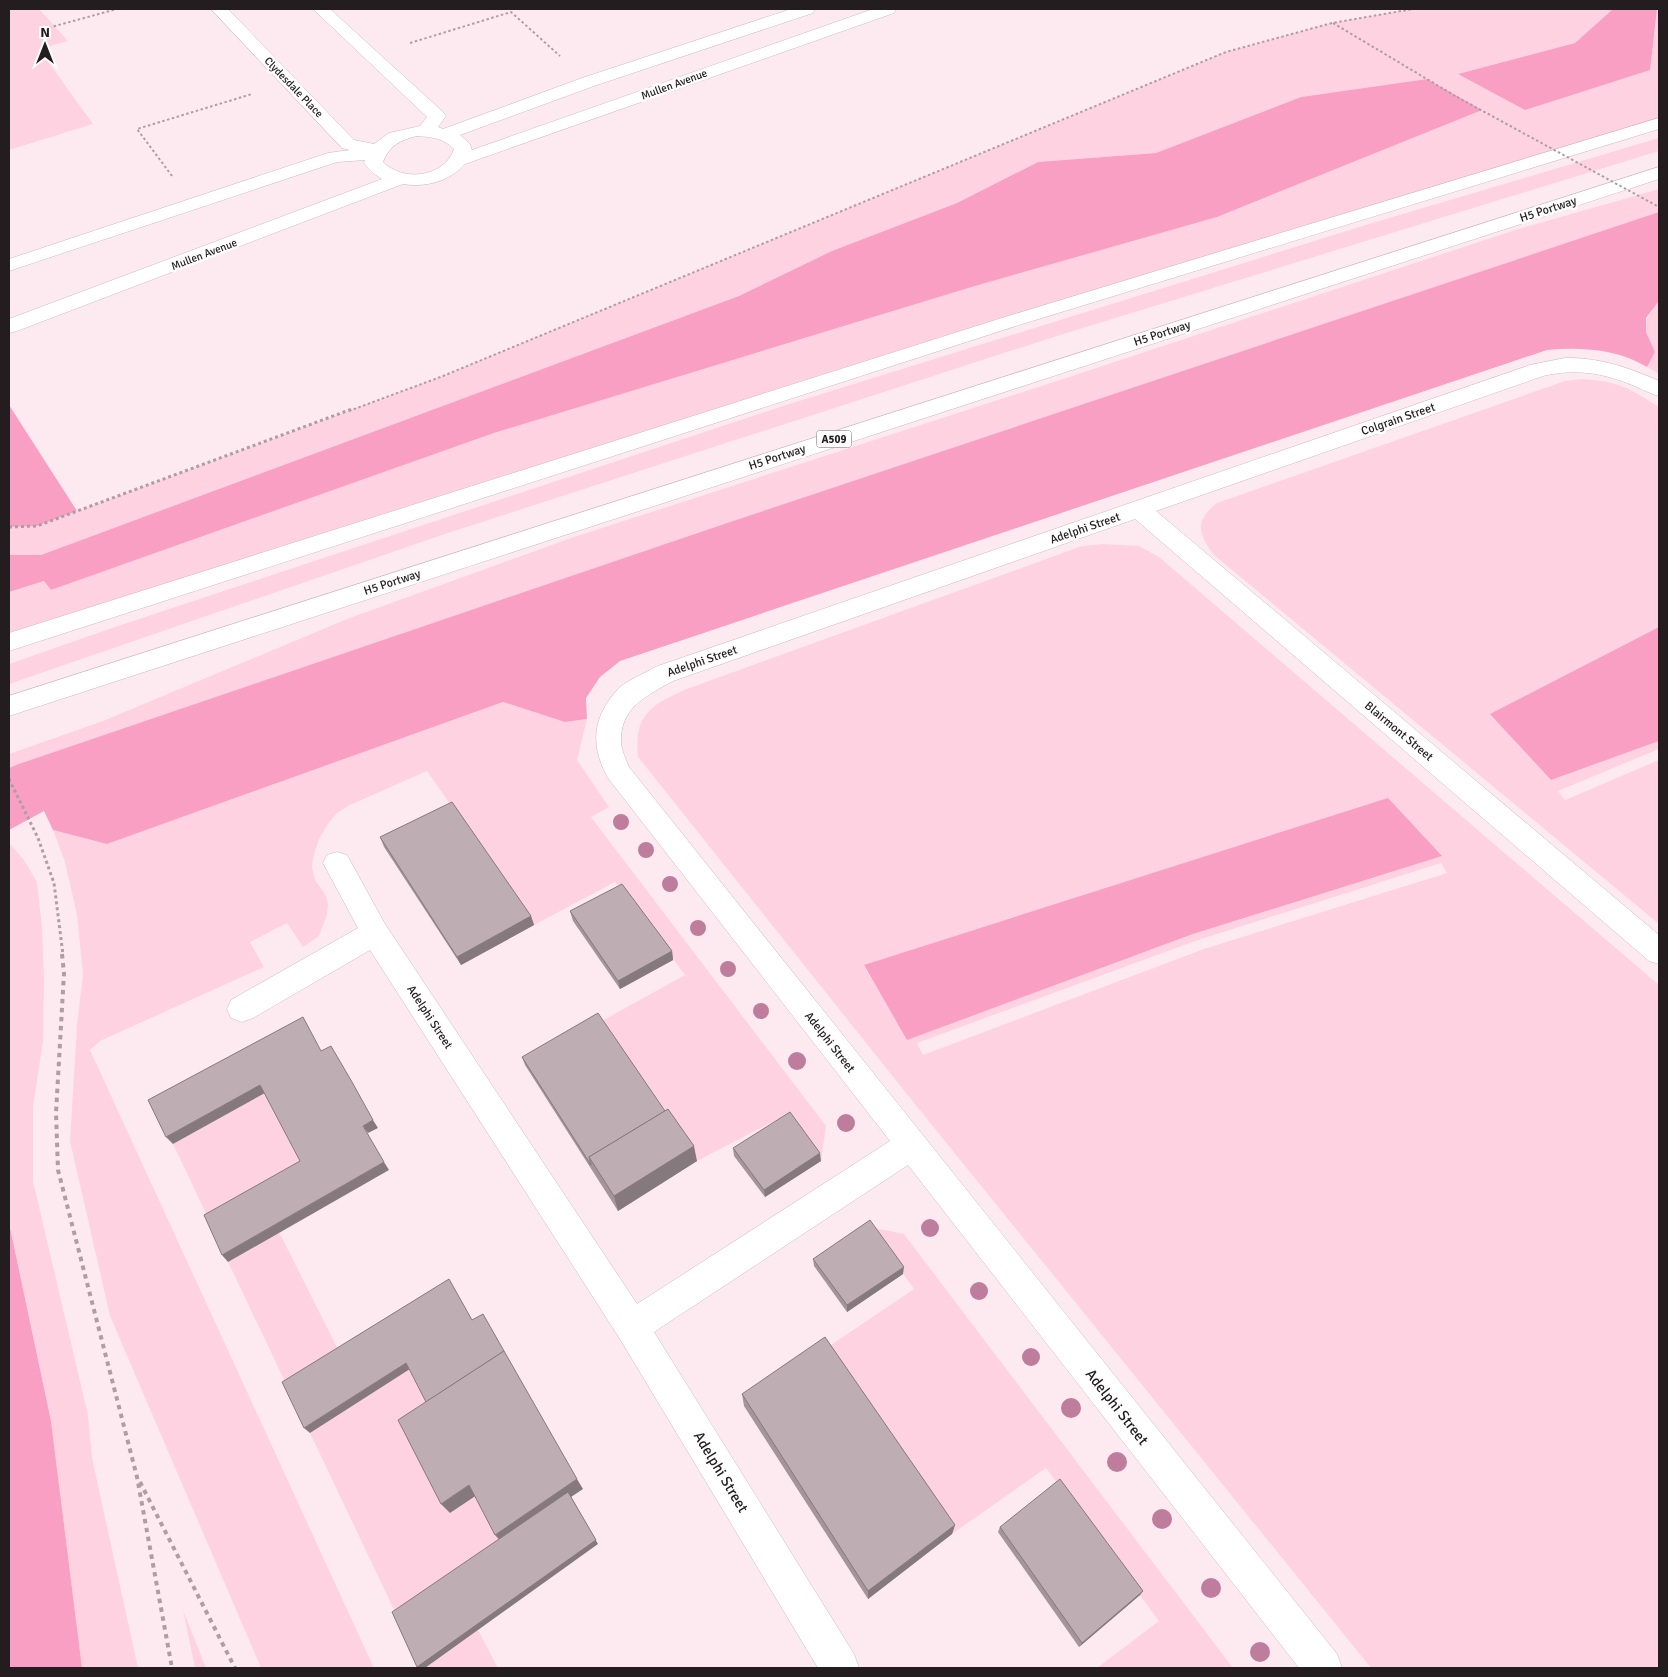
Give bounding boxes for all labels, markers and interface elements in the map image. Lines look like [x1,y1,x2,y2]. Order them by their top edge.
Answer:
north arrow [20,20,70,70]
text: N [40,24,50,41]
street label: Clydesdale Place [262,54,326,120]
street label: Mullen Avenue [639,66,709,102]
street label: H5 Portway [1518,193,1579,226]
street label: Mullen Avenue [169,236,239,273]
street label: H5 Portway [1132,317,1193,350]
street label: Colgrain Street [1359,400,1437,439]
road number: A509 [816,430,852,448]
street label: H5 Portway [747,441,808,474]
street label: Adelphi Street [1048,509,1122,547]
street label: H5 Portway [362,566,423,599]
street label: Adelphi Street [665,642,739,680]
street label: Blairmont Street [1361,698,1436,764]
street label: Adelphi Street [403,982,456,1052]
street label: Adelphi Street [801,1009,858,1076]
street label: Adelphi Street [1082,1365,1152,1449]
street label: Adelphi Street [690,1428,752,1516]

